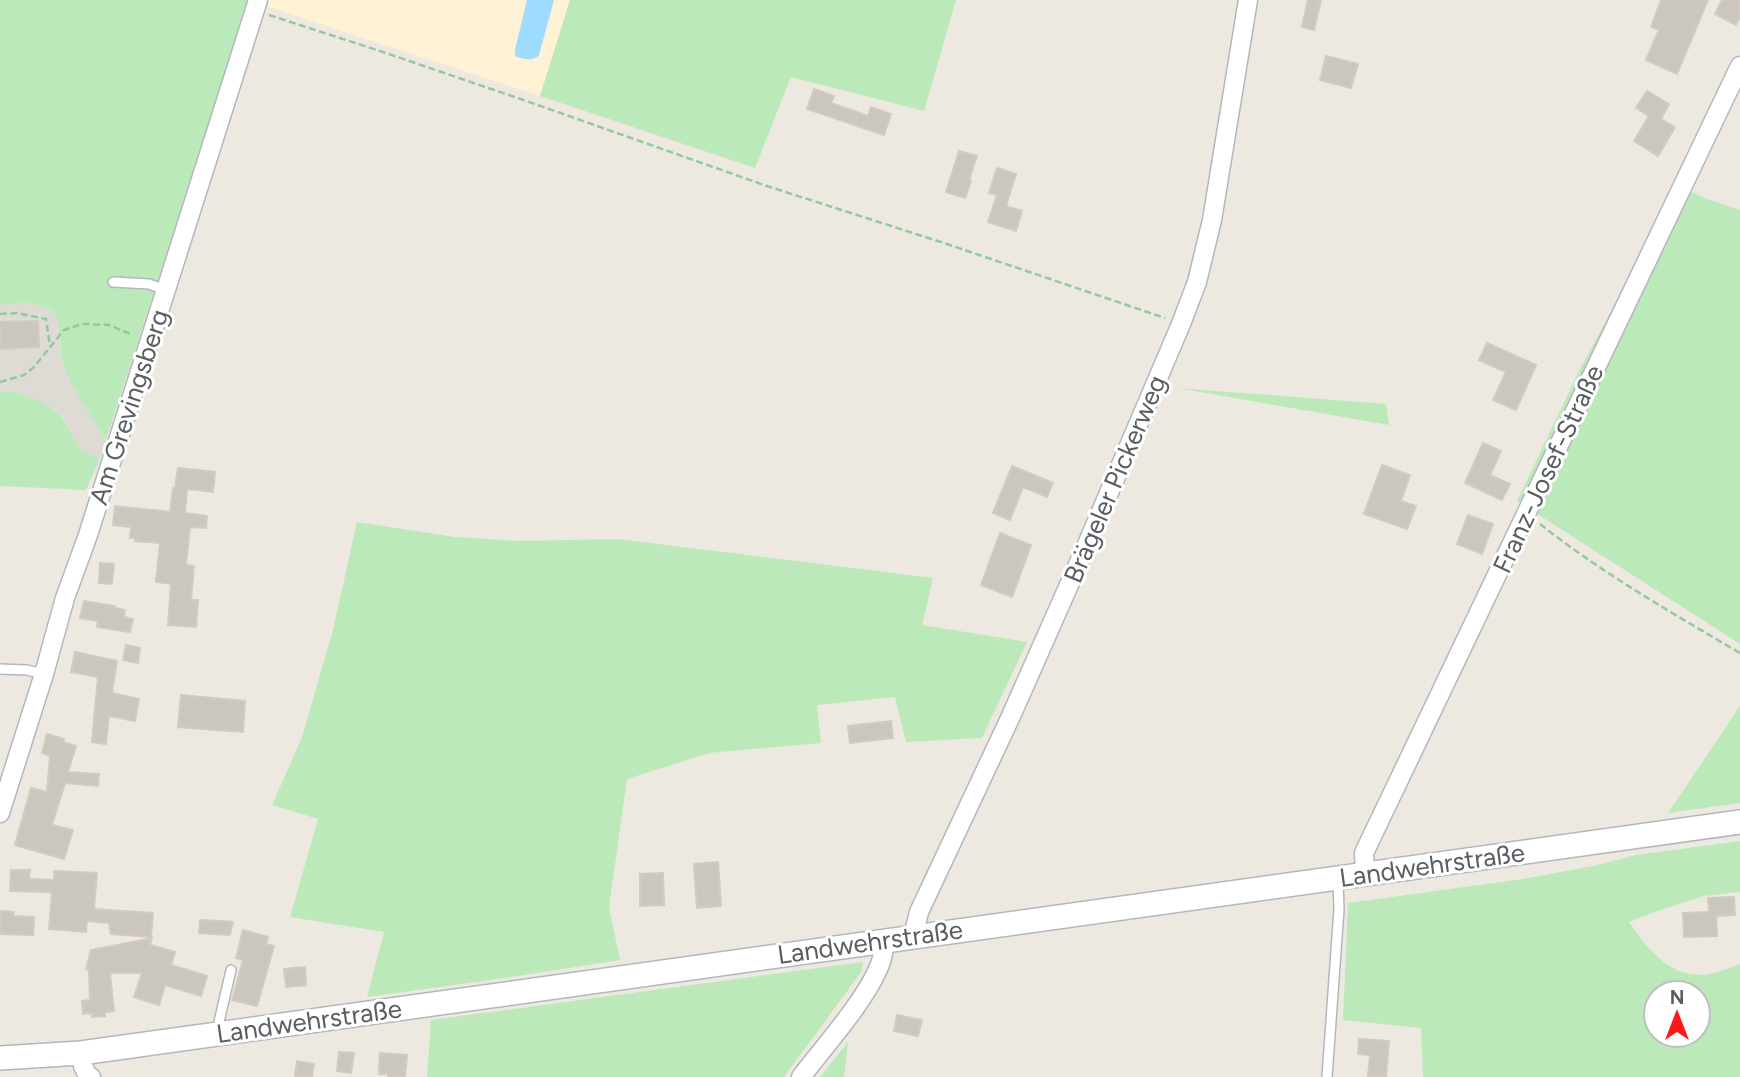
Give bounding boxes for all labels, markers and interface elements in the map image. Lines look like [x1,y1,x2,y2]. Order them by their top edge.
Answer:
street label: Am Grevingsberg [82,305,176,509]
street label: Franz-Josef-Straße [1486,360,1610,578]
street label: Brägeler Pickerweg [1057,370,1173,588]
street label: Landwehrstraße [1337,836,1527,894]
street label: Landwehrstraße [775,913,965,971]
north arrow [1642,979,1712,1049]
text: N [1670,986,1684,1009]
street label: Landwehrstraße [214,992,404,1050]

